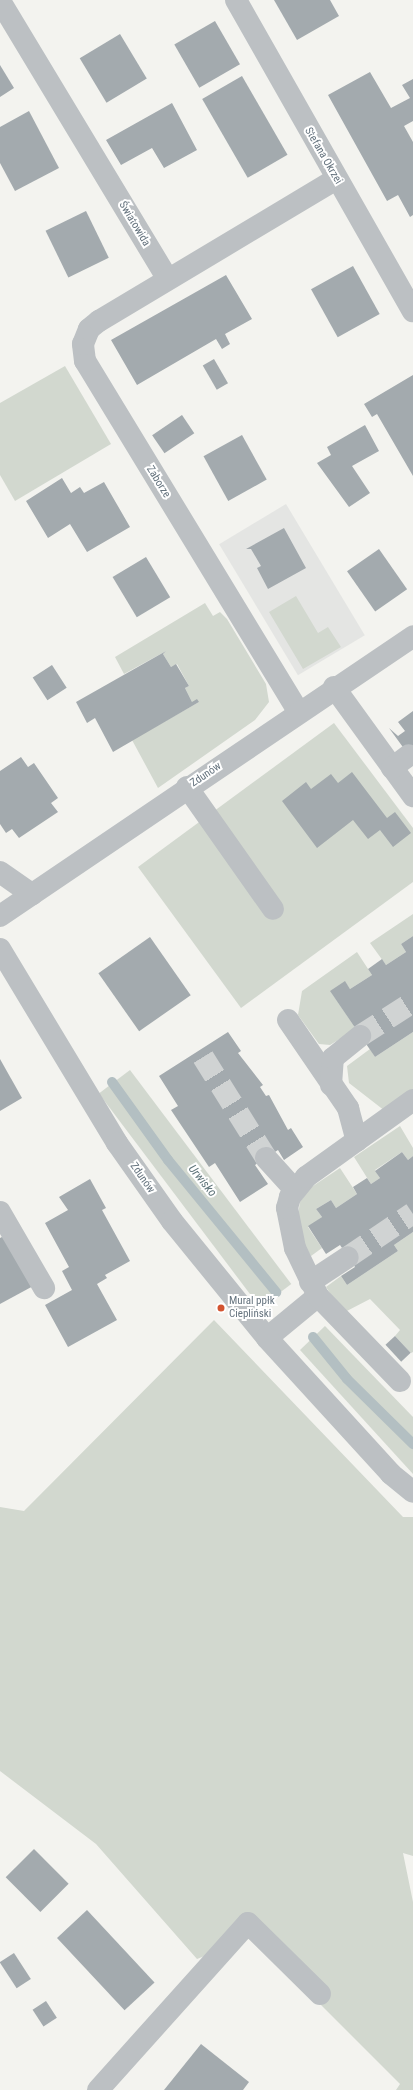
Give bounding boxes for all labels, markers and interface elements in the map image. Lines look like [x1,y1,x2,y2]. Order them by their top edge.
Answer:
street label: Stefana Okrzei [301,125,345,187]
street label: Światowida [116,199,152,249]
street label: Zaborze [143,464,173,500]
street label: Zdunów [188,760,224,790]
street label: Zdunów [127,1160,157,1196]
water label: Urwisko [185,1162,219,1200]
place label: Mural ppłk Ciepliński [229,1295,275,1321]
marker: Mural ppłk Ciepliński [216,1303,226,1313]

